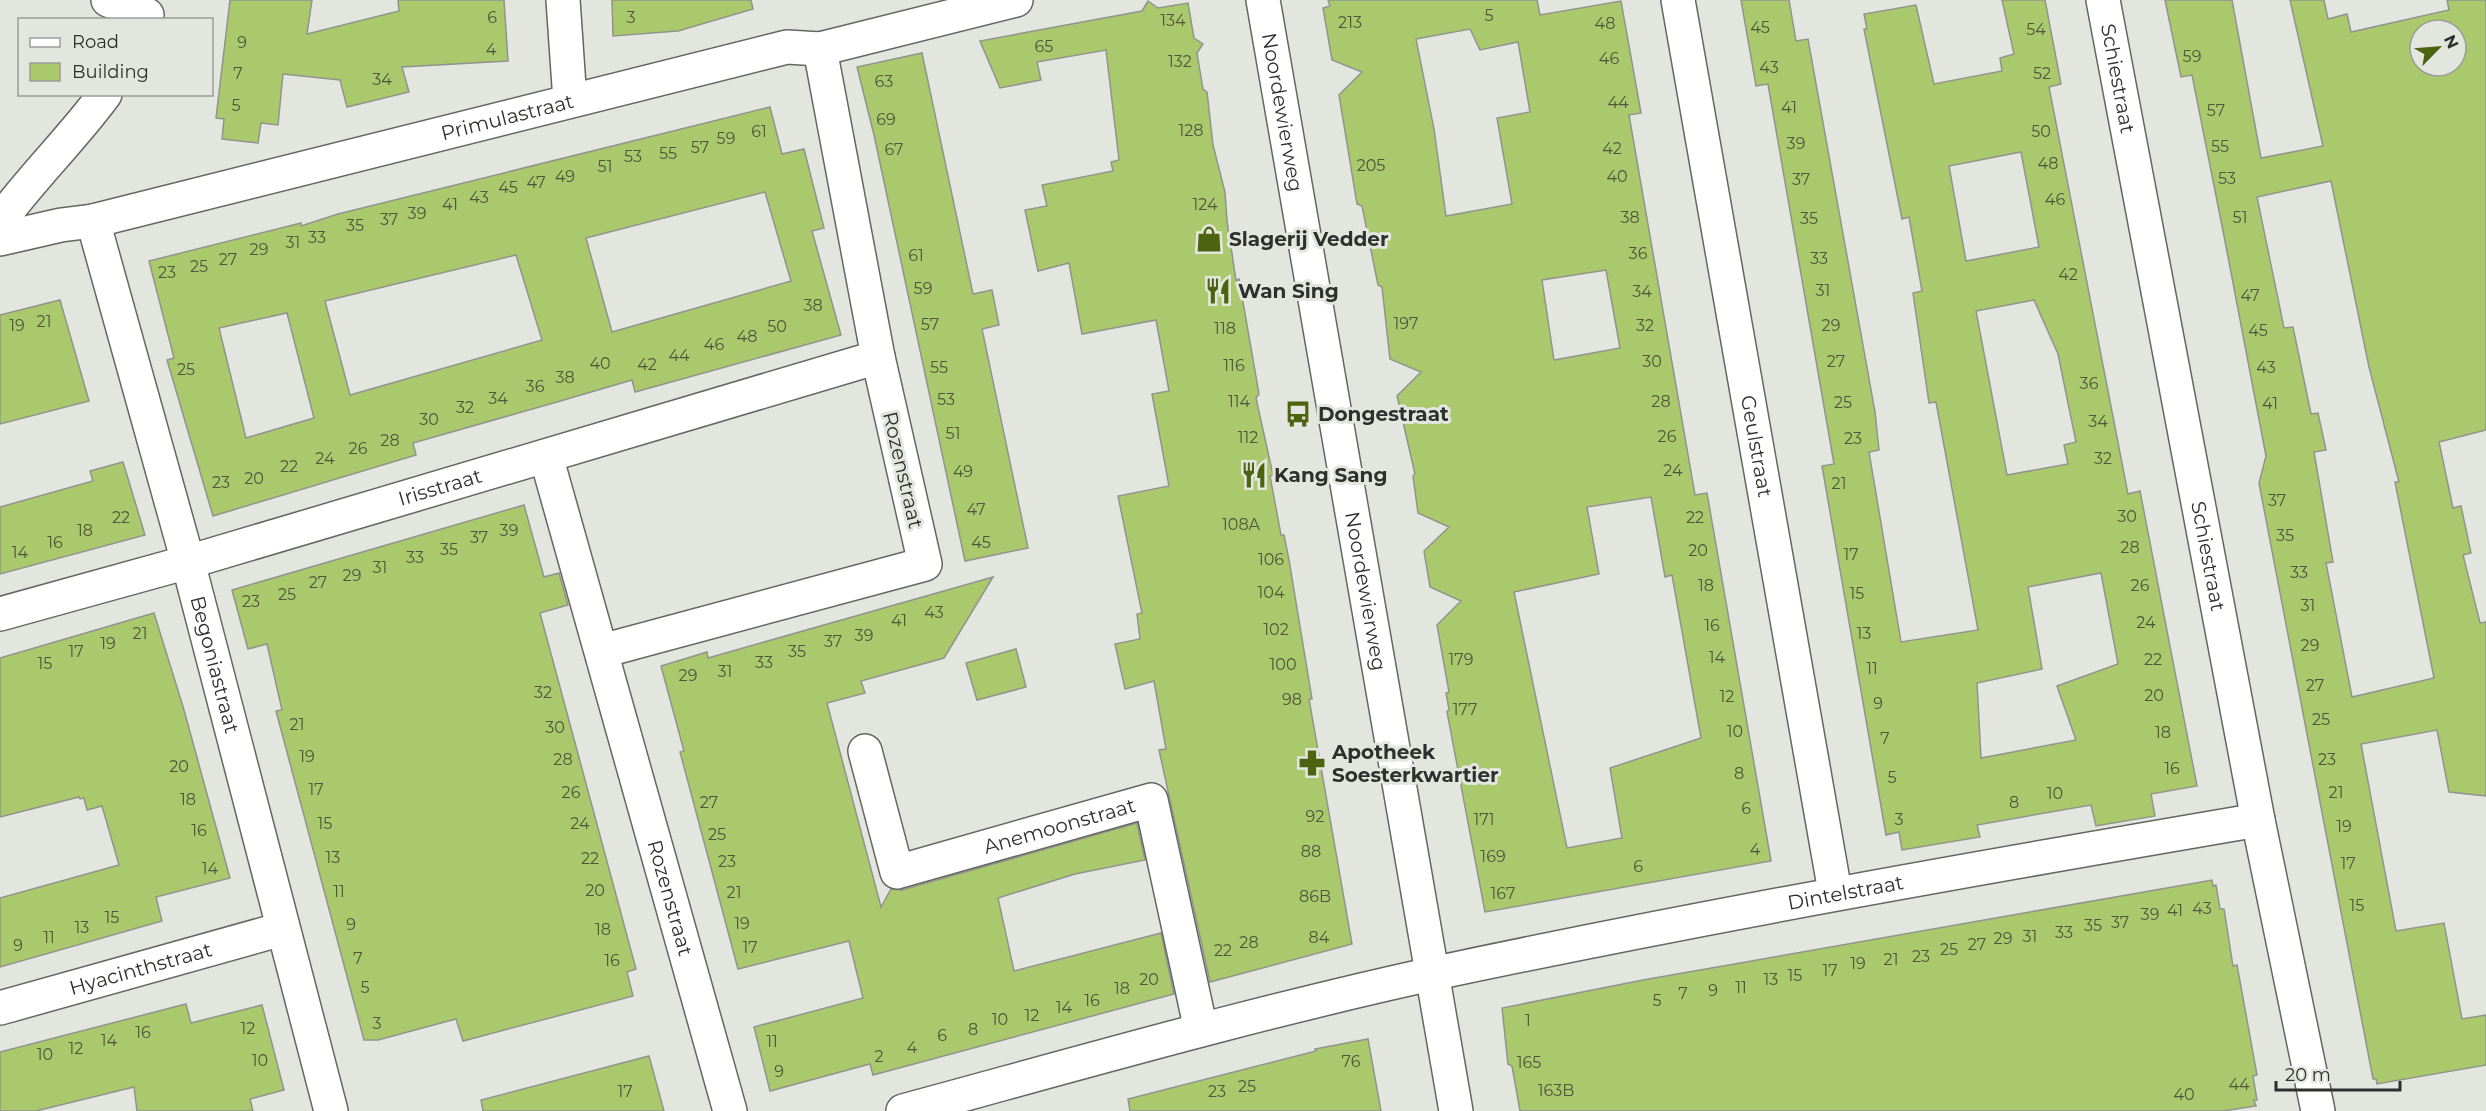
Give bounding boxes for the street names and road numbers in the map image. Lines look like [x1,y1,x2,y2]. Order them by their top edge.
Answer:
street label: Schiestraat [2096,22,2140,136]
street label: Noordewierweg [1257,31,1308,194]
street label: Primulastraat [438,89,576,145]
street label: Geulstraat [1736,393,1777,499]
street label: Rozenstraat [878,409,928,531]
street label: Irisstraat [395,463,485,511]
street label: Schiestraat [2186,499,2230,613]
street label: Noordewierweg [1340,510,1391,673]
street label: Begoniastraat [185,593,244,736]
street label: Anemoonstraat [981,793,1138,859]
street label: Rozenstraat [642,837,698,959]
street label: Dintelstraat [1786,870,1905,915]
street label: Hyacinthstraat [67,937,215,1000]

